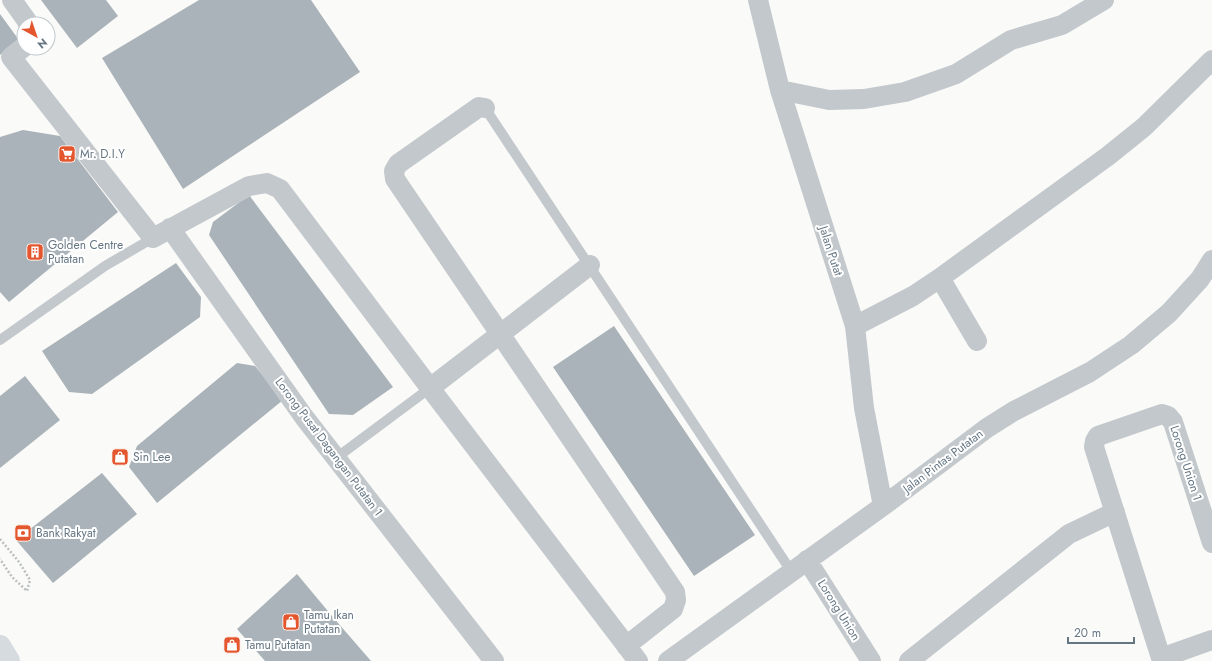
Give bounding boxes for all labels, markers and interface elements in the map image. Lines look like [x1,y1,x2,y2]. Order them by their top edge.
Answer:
north arrow [16,16,56,56]
text: N [34,35,51,53]
supermarket icon: Mr. D.I.Y [57,144,77,164]
place label: Mr. D.I.Y [80,145,125,163]
street label: Jalan Putat [814,222,848,278]
place label: Golden Centre Putatan [48,236,123,268]
building icon: Golden Centre Putatan [25,242,45,262]
street label: Lorong Pusat Dagangan Putatan 1 [271,374,387,520]
street label: Lorong Union 1 [1165,423,1207,503]
street label: Jalan Pintas Putatan [897,425,987,498]
shop icon: Sin Lee [110,447,130,467]
place label: Sin Lee [133,448,170,466]
bank icon: Bank Rakyat [13,523,33,543]
place label: Bank Rakyat [36,524,96,542]
street label: Lorong Union [813,576,865,644]
place label: Tamu Ikan Putatan [304,606,354,638]
shop icon: Tamu Ikan Putatan [281,612,301,632]
scale bar [1068,619,1134,645]
text: 20 m [1074,624,1101,642]
shop icon: Tamu Putatan [222,635,242,655]
place label: Tamu Putatan [245,636,311,654]

